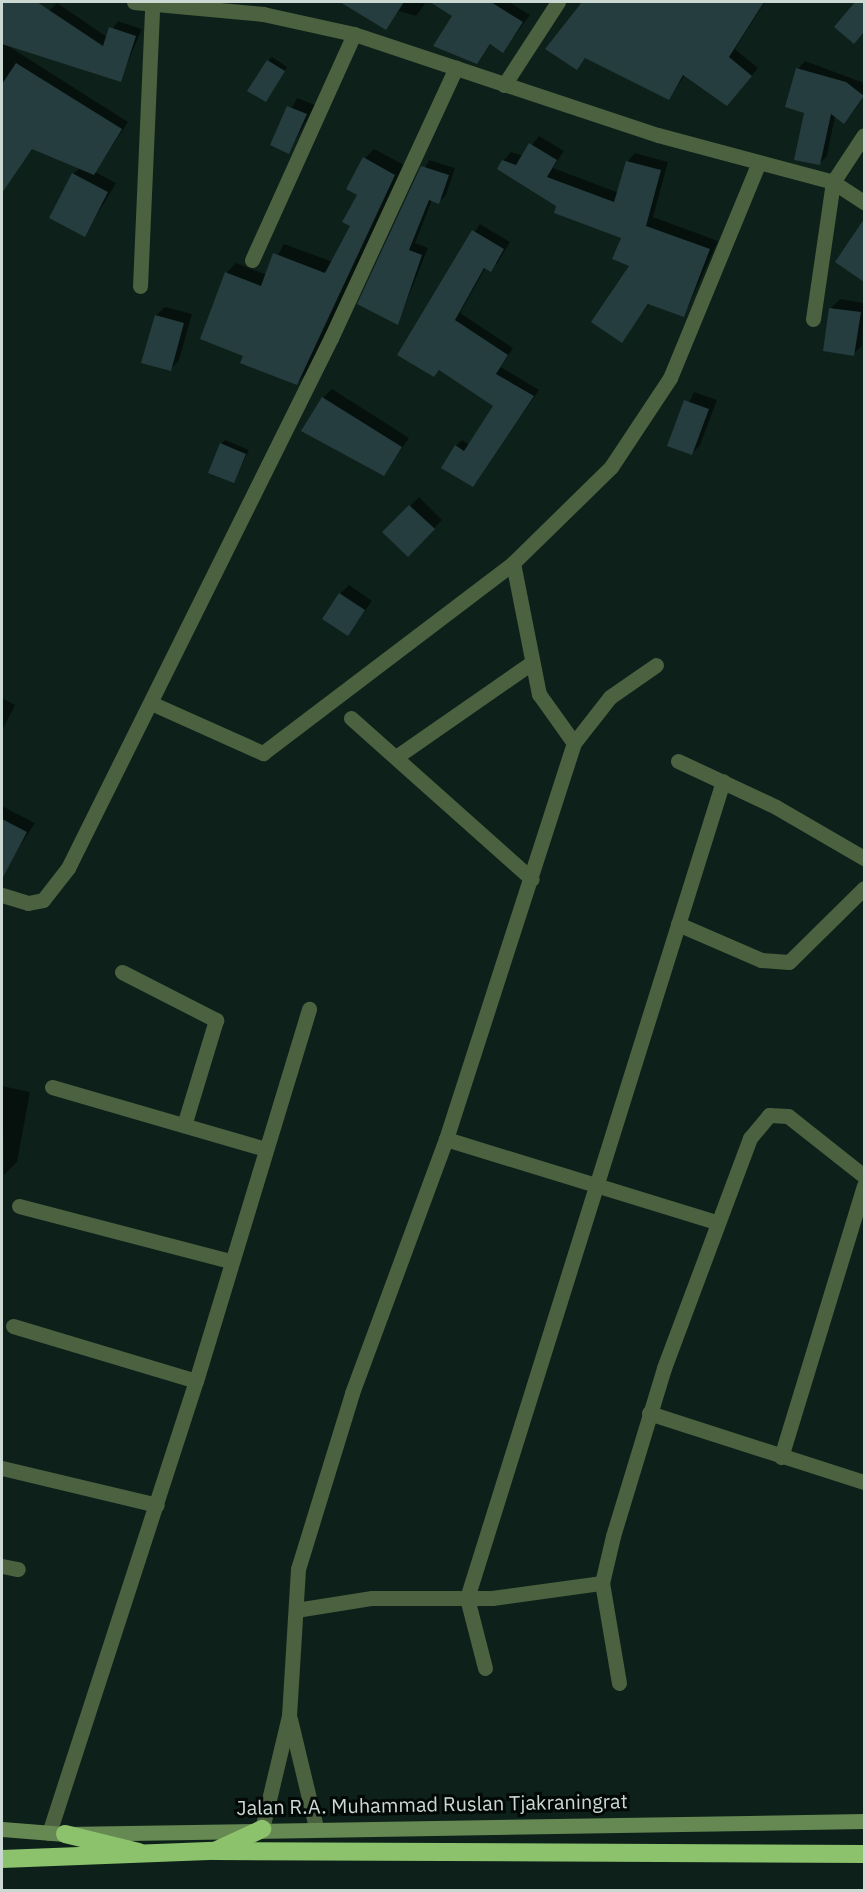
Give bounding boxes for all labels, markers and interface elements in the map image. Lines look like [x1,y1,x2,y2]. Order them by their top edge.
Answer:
street label: Jalan R.A. Muhammad Ruslan Tjakraningrat [236,1789,628,1819]

